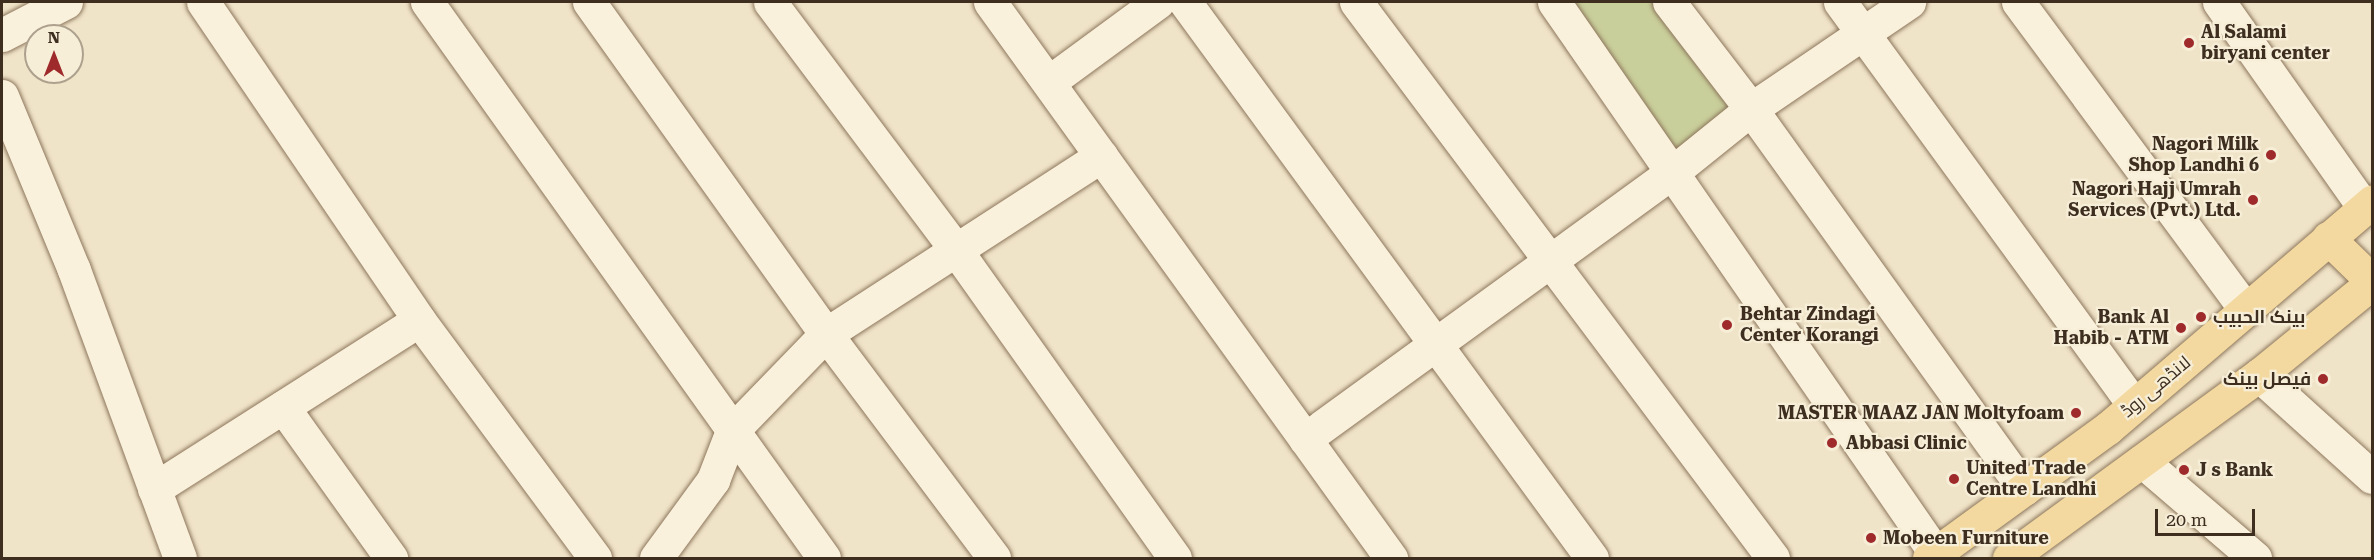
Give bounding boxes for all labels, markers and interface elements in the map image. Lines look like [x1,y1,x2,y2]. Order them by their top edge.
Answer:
place label: Al Salami biryani center [2201,22,2330,64]
north arrow [24,24,84,84]
text: N [48,28,60,47]
marker: Al Salami biryani center [2182,36,2196,50]
place label: Nagori Milk Shop Landhi 6 [2128,134,2259,176]
marker: Nagori Milk Shop Landhi 6 [2264,148,2278,162]
place label: Nagori Hajj Umrah Services (Pvt.) Ltd. [2068,179,2241,222]
marker: Nagori Hajj Umrah Services (Pvt.) Ltd. [2246,193,2260,207]
place label: Behtar Zindagi Center Korangi [1740,304,1879,346]
place label: بينک الحبيب [2213,306,2305,328]
place label: Bank Al Habib - ATM [2054,307,2169,350]
marker: بينک الحبيب [2194,310,2208,324]
marker: Behtar Zindagi Center Korangi [1718,316,1736,334]
marker: Bank Al Habib - ATM [2174,321,2188,335]
street label: لانڈھی روڈ [2117,352,2195,422]
place label: فیصل بینک [2223,368,2311,390]
marker: فیصل بینک [2316,372,2330,386]
place label: MASTER MAAZ JAN Moltyfoam [1778,402,2064,424]
marker: MASTER MAAZ JAN Moltyfoam [2069,406,2083,420]
place label: Abbasi Clinic [1846,432,1967,454]
marker: Abbasi Clinic [1823,434,1841,452]
place label: United Trade Centre Landhi [1966,458,2096,500]
place label: J s Bank [2196,459,2273,481]
marker: J s Bank [2177,463,2191,477]
marker: United Trade Centre Landhi [1947,472,1961,486]
scale bar [2158,497,2258,535]
text: 20 m [2166,509,2207,530]
place label: Mobeen Furniture [1883,527,2049,549]
marker: Mobeen Furniture [1864,531,1878,545]

